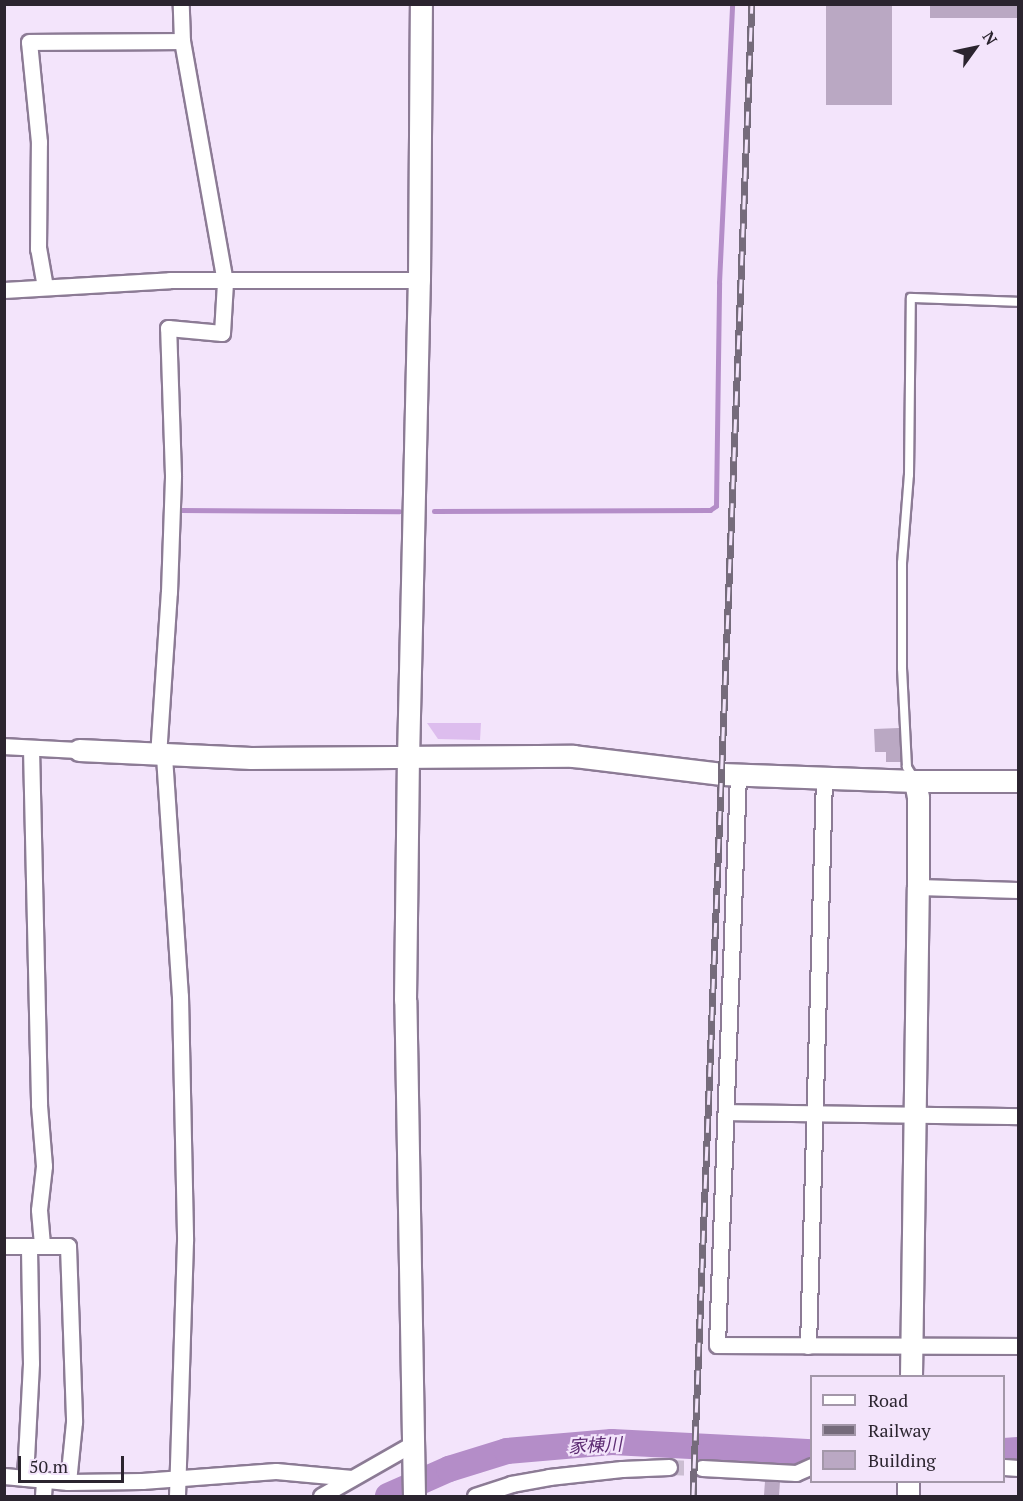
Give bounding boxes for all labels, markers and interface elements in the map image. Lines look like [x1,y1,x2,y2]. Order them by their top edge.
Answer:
north arrow [945,18,1005,78]
text: N [978,27,1003,49]
legend [810,1375,1005,1483]
text: Road [868,1388,908,1412]
text: Railway [868,1418,931,1442]
water label: 家棟川 [567,1433,623,1457]
scale bar [21,1444,128,1482]
text: Building [868,1448,936,1472]
text: 50 m [29,1454,68,1478]

